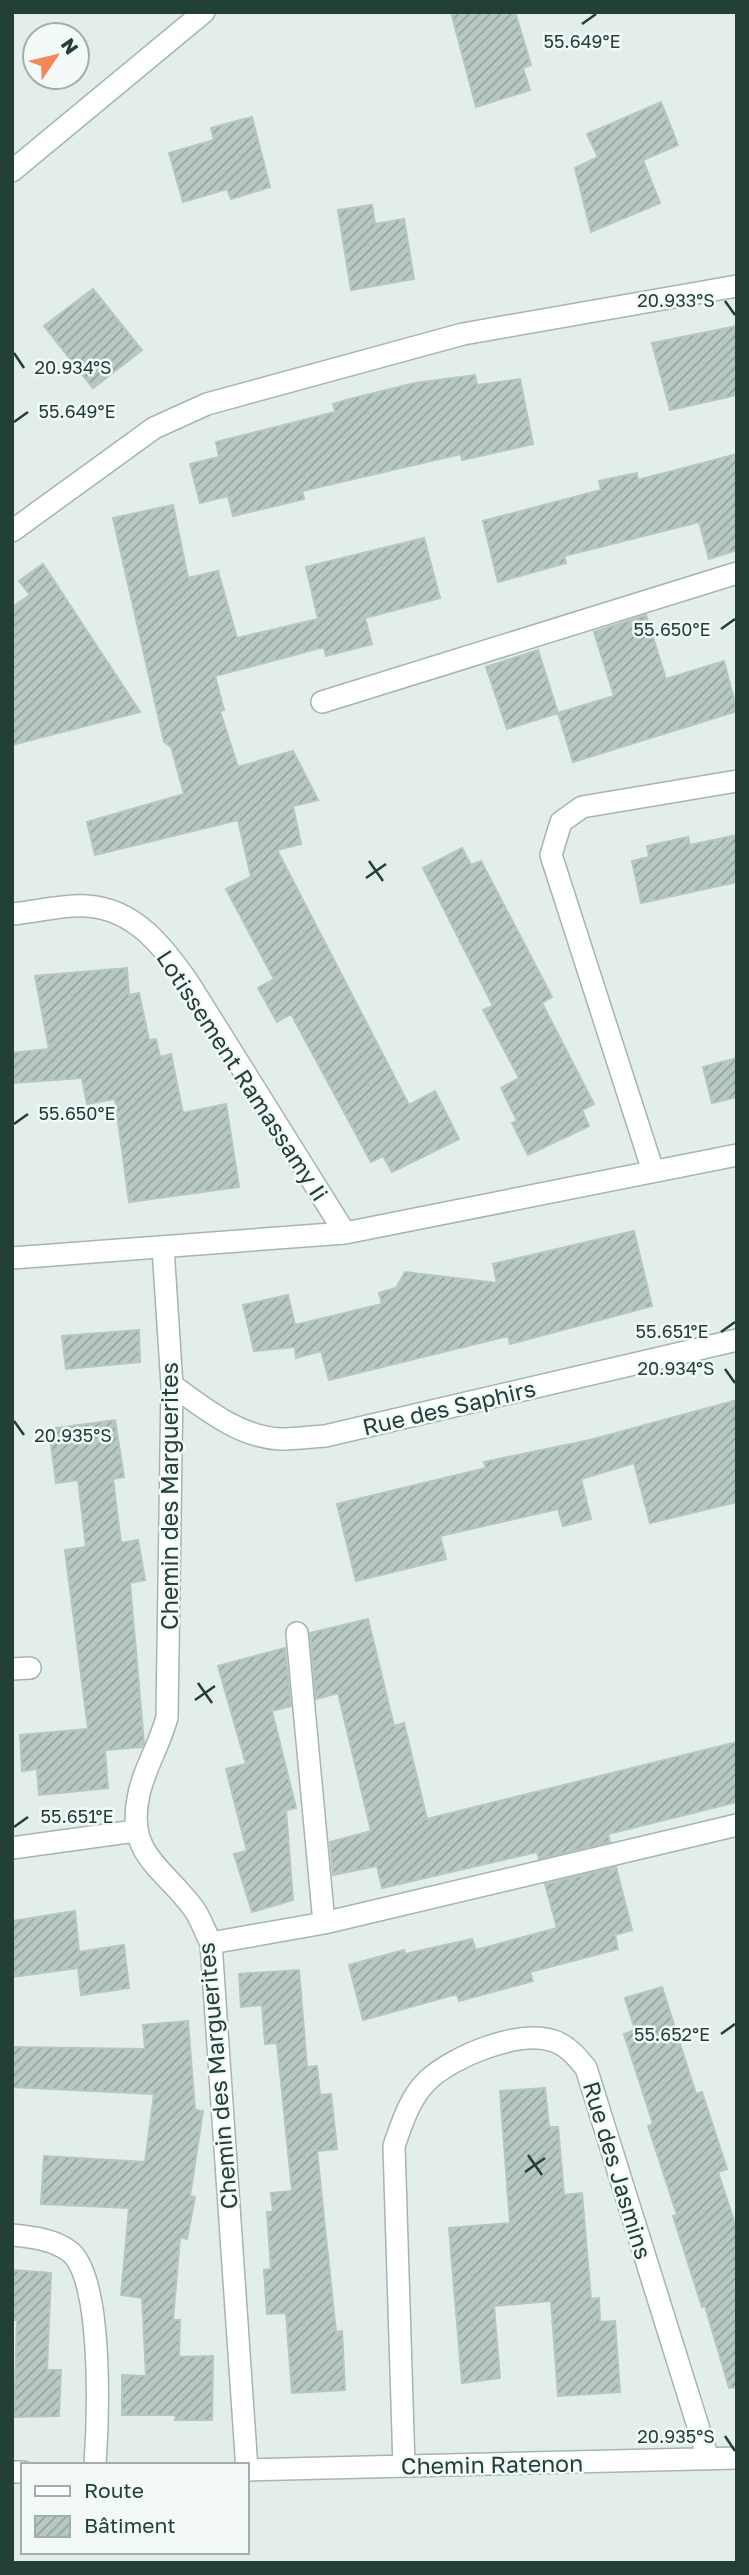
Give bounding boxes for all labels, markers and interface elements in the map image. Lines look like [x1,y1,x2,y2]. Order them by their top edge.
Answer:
north arrow [21,21,91,91]
text: 55.649°E [543,30,621,52]
text: N [57,33,84,58]
text: 20.933°S [637,289,715,311]
text: 20.934°S [34,356,112,378]
text: 55.649°E [38,400,116,422]
text: 55.650°E [634,618,710,640]
street label: Lotissement Ramassamy Ii [151,944,335,1206]
text: 55.650°E [39,1102,115,1124]
text: 55.651°E [636,1320,708,1342]
text: 20.934°S [637,1357,715,1379]
street label: Chemin des Marguerites [155,1362,183,1630]
street label: Rue des Saphirs [360,1373,538,1441]
text: 20.935°S [34,1424,112,1446]
text: 55.651°E [41,1805,113,1827]
street label: Chemin des Marguerites [191,1941,243,2211]
text: 55.652°E [634,2023,710,2045]
street label: Rue des Jasmins [578,2078,658,2262]
text: 20.935°S [637,2425,715,2447]
street label: Chemin Ratenon [401,2448,583,2480]
legend [21,2463,248,2554]
text: Route [84,2477,144,2503]
text: Bâtiment [84,2512,176,2538]

